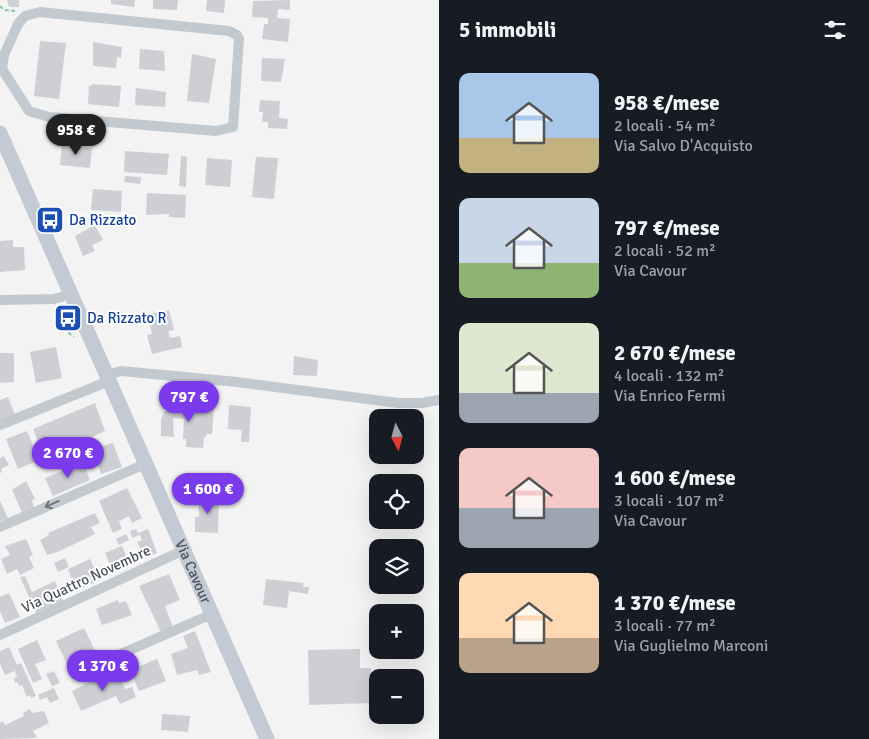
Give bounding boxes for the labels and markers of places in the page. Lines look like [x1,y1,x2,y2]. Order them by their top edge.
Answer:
pin: 958 € [41,114,111,156]
bus stop icon: Da Rizzato [35,205,65,235]
place label: Da Rizzato [69,211,137,229]
bus stop icon: Da Rizzato R [53,303,83,333]
place label: Da Rizzato R [87,309,167,327]
pin: 797 € [154,380,224,423]
pin: 2 670 € [22,436,114,479]
pin: 1 600 € [162,472,254,515]
pin: 1 370 € [57,650,149,692]

